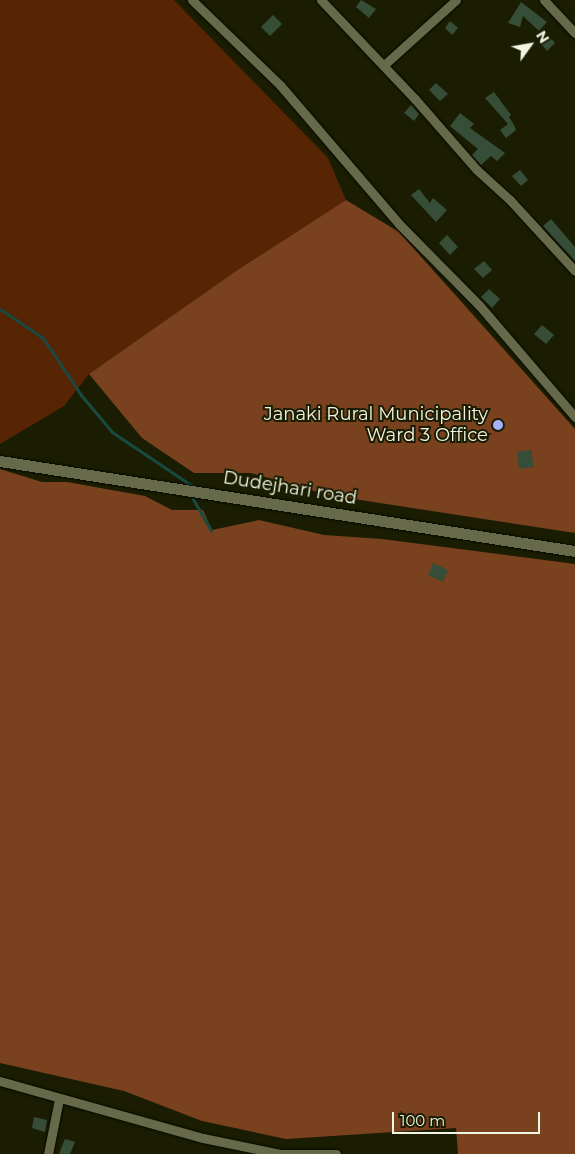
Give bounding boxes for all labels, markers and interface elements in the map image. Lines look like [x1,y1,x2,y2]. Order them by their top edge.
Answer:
north arrow [505,20,555,70]
text: N [532,27,553,47]
place label: Janaki Rural Municipality Ward 3 Office [264,404,488,446]
marker: Janaki Rural Municipality Ward 3 Office [492,419,504,431]
street label: Dudejhari road [221,467,359,509]
scale bar [395,1102,542,1134]
text: 100 m [400,1111,445,1130]

